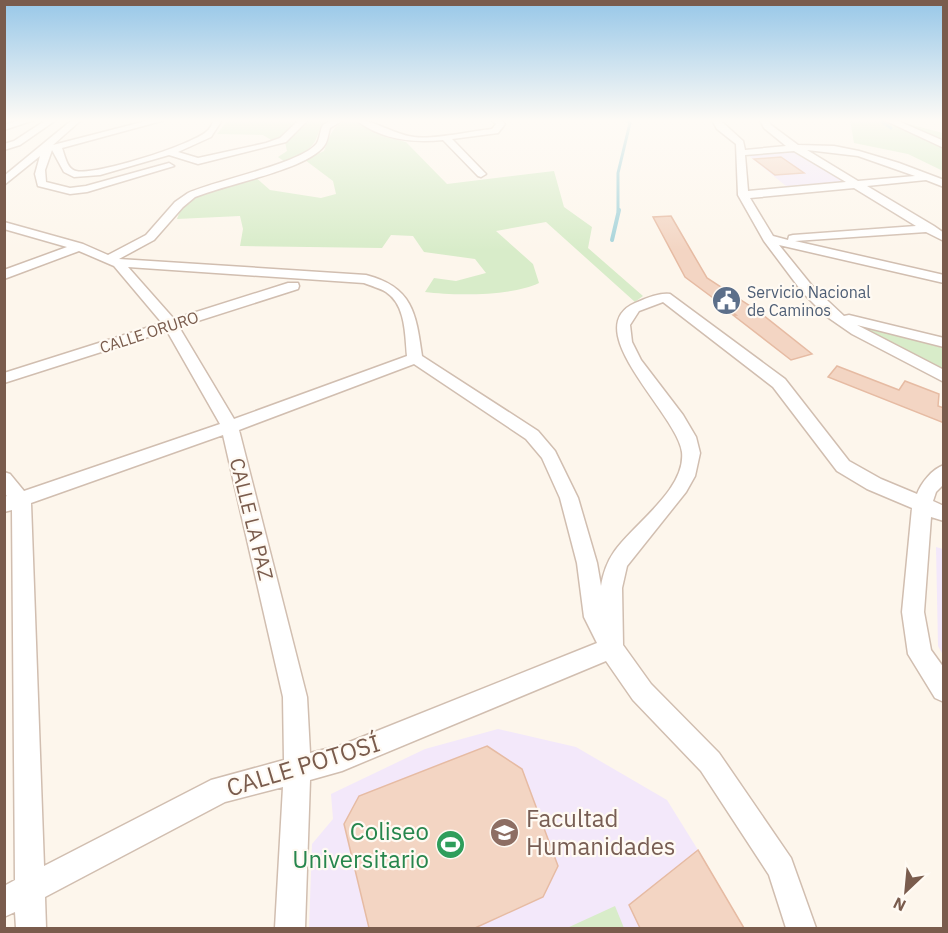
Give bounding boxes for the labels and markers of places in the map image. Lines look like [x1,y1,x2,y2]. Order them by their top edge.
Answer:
place label: Servicio Nacional de Caminos [747,282,871,320]
public building icon: Servicio Nacional de Caminos [710,285,742,317]
place label: Facultad Humanidades [526,802,676,862]
place label: Coliseo Universitario [292,815,429,875]
school or university icon: Facultad Humanidades [489,816,521,848]
sports icon: Coliseo Universitario [434,829,466,861]

